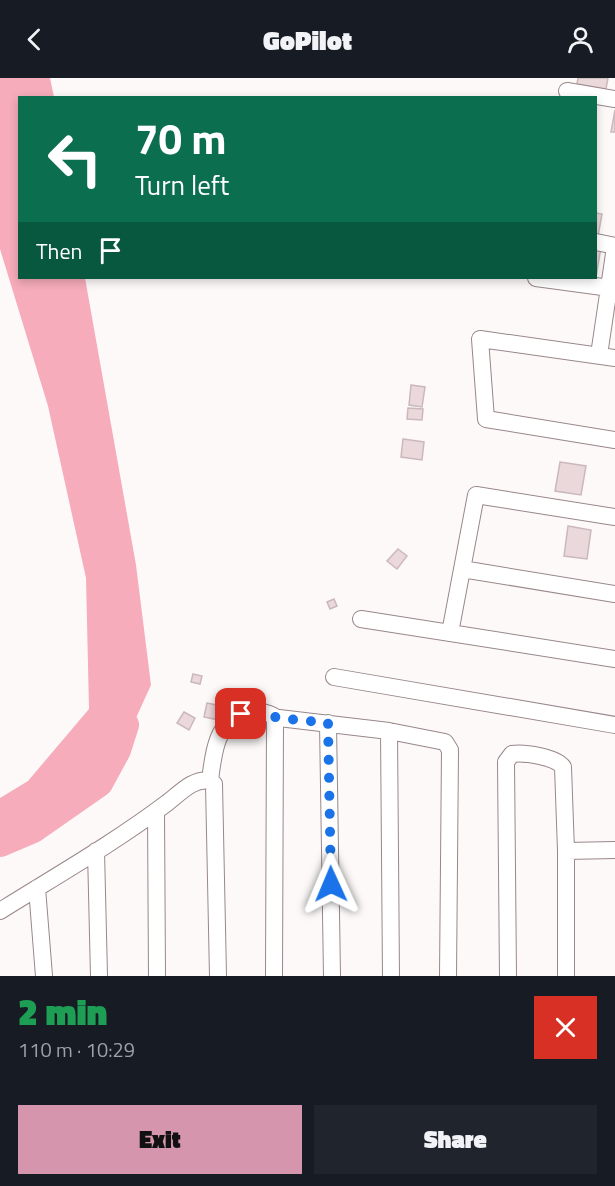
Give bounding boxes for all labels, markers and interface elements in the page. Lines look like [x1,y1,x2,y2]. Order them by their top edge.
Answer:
text: GoPilot [263,19,352,60]
icon: back [18,23,51,56]
icon: person [564,23,597,56]
text: 70 m [135,106,227,170]
icon: left [36,120,114,198]
text: Turn left [135,164,229,205]
text: Then [36,234,82,268]
icon: arrive [94,234,127,267]
pin [215,688,266,739]
icon: arrive [224,697,257,730]
position arrow [299,852,363,916]
text: 2 min [18,984,107,1039]
button: close [534,996,597,1059]
text: 110 m · 10:29 [18,1034,135,1065]
button: Exit [18,1105,302,1174]
button: Share [314,1105,597,1174]

